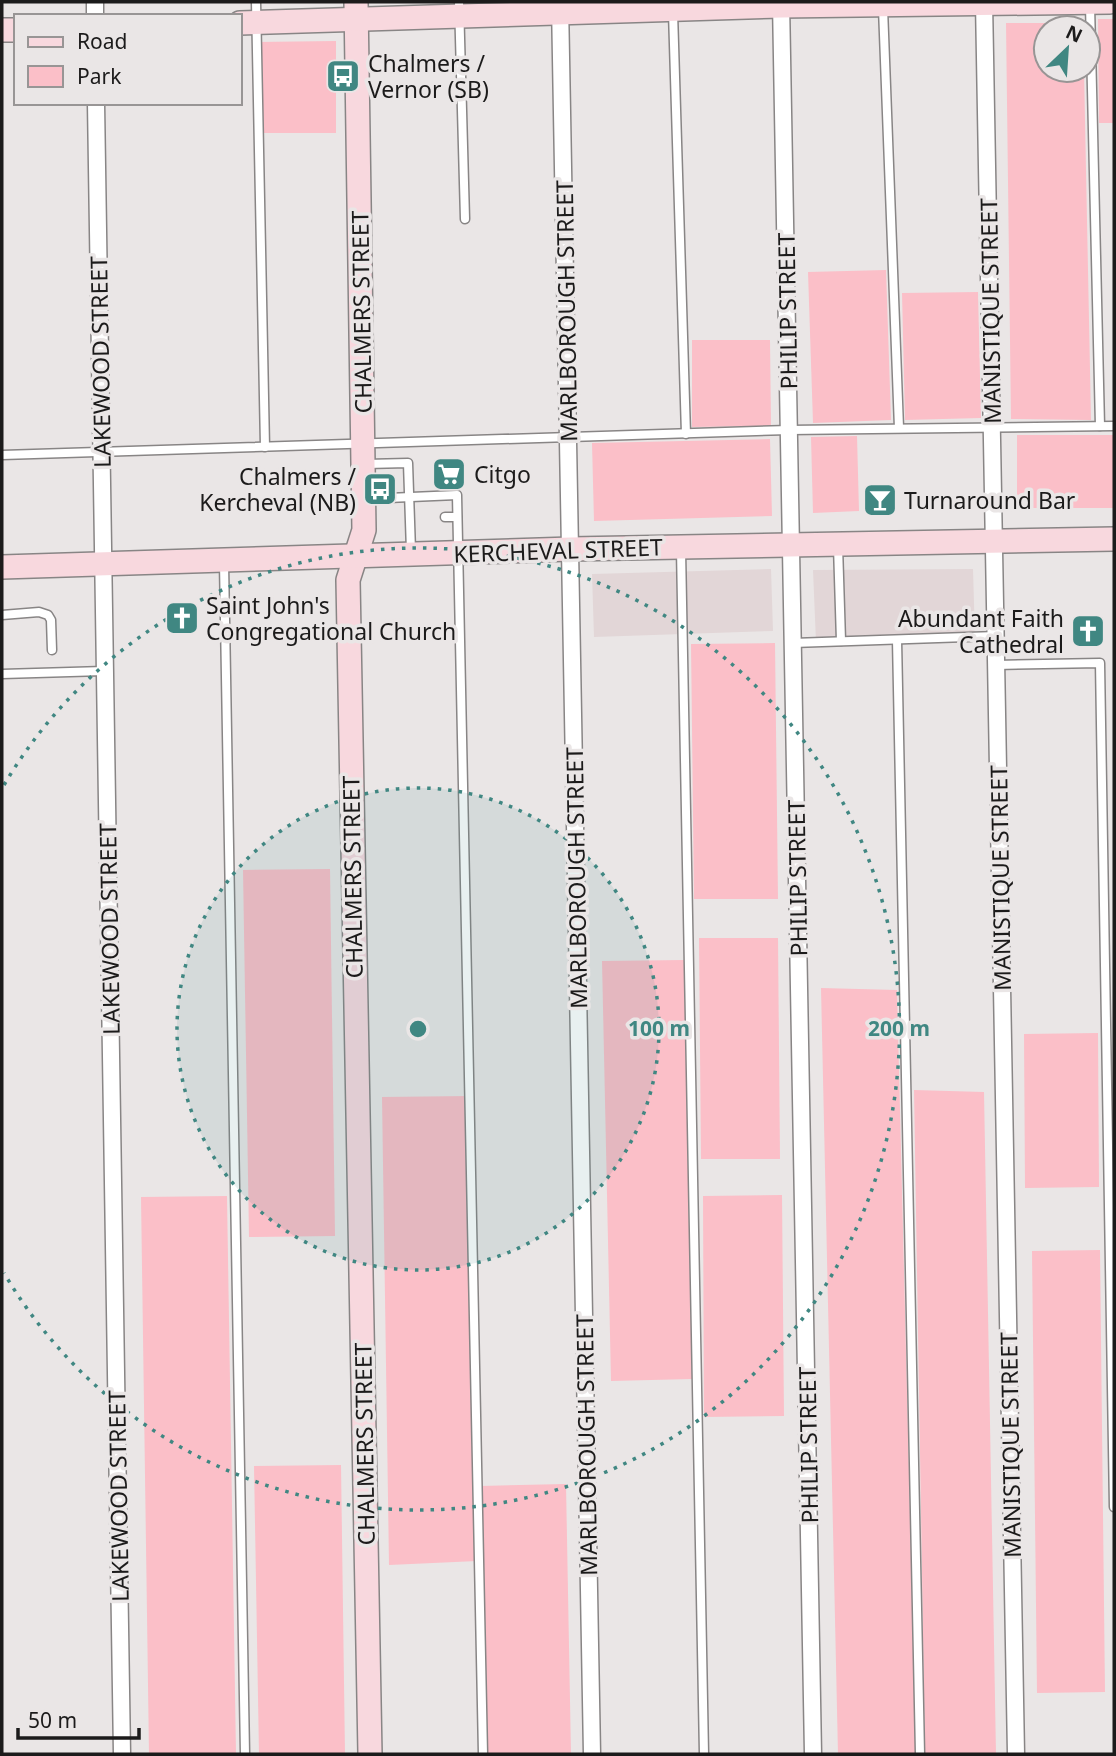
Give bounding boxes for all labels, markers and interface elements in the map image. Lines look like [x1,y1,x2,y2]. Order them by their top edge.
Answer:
legend [14,14,242,105]
north arrow [1032,14,1102,84]
text: N [1062,19,1087,49]
text: Road [77,27,127,55]
place label: Chalmers / Vernor (SB) [368,47,489,105]
bus stop icon: Chalmers / Vernor (SB) [324,57,362,95]
text: Park [77,62,122,90]
street label: MARLBOROUGH STREET [548,180,584,442]
street label: MANISTIQUE STREET [972,198,1008,424]
street label: CHALMERS STREET [343,210,379,414]
street label: PHILIP STREET [770,232,804,390]
street label: LAKEWOOD STREET [82,256,118,468]
supermarket icon: Citgo [430,455,468,493]
place label: Citgo [474,458,531,490]
place label: Chalmers / Kercheval (NB) [199,460,356,518]
bus stop icon: Chalmers / Kercheval (NB) [361,470,399,508]
bar icon: Turnaround Bar [861,481,899,519]
place label: Turnaround Bar [904,484,1076,516]
street label: KERCHEVAL STREET [453,530,663,570]
place label: Saint John's Congregational Church [206,589,456,647]
church icon: Saint John's Congregational Church [163,599,201,637]
place label: Abundant Faith Cathedral [898,602,1064,660]
church icon: Abundant Faith Cathedral [1069,612,1107,650]
street label: MARLBOROUGH STREET [558,747,594,1009]
street label: MANISTIQUE STREET [982,765,1018,991]
street label: CHALMERS STREET [334,775,370,979]
street label: PHILIP STREET [780,799,814,957]
street label: LAKEWOOD STREET [91,823,127,1035]
text: 100 m [628,1014,690,1042]
text: 200 m [868,1014,930,1042]
centre of rings [406,1017,430,1041]
street label: MARLBOROUGH STREET [568,1314,604,1576]
street label: MANISTIQUE STREET [992,1332,1028,1558]
street label: CHALMERS STREET [346,1342,382,1546]
street label: PHILIP STREET [791,1366,825,1524]
street label: LAKEWOOD STREET [100,1390,136,1602]
scale bar [18,1696,138,1740]
text: 50 m [28,1706,77,1734]

